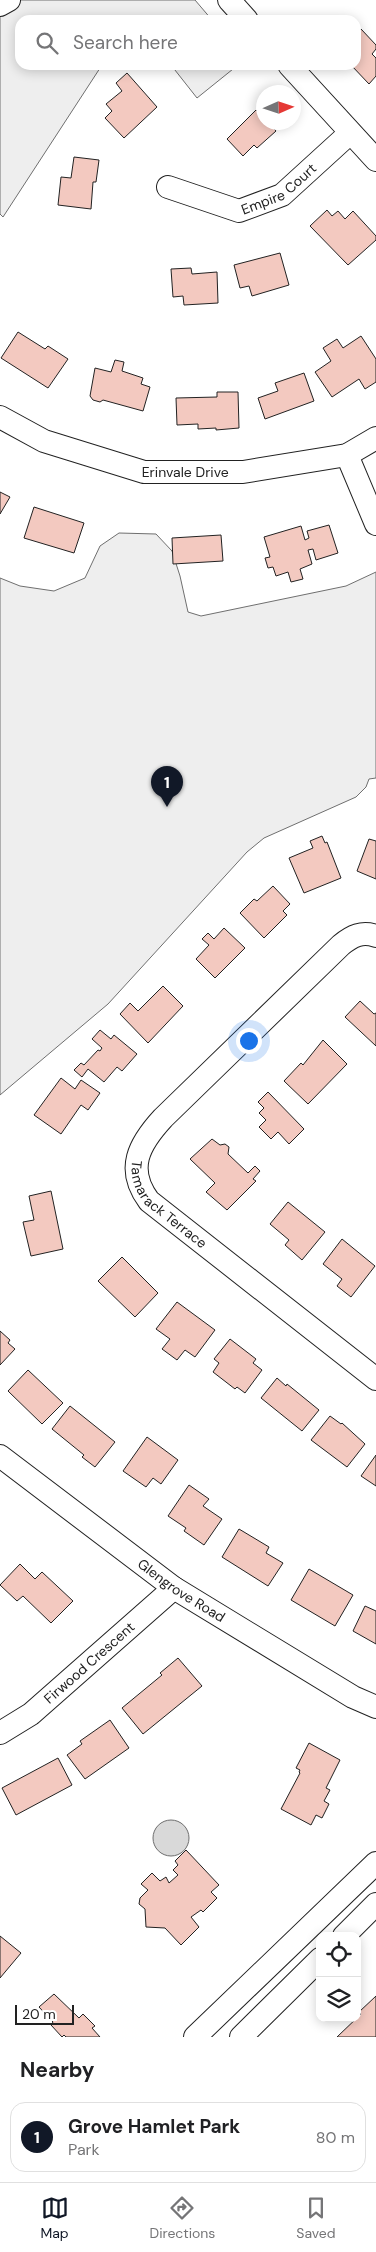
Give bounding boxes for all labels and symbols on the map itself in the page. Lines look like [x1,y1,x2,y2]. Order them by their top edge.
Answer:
north arrow [256,85,301,130]
street label: Empire Court [239,159,320,218]
street label: Erinvale Drive [142,463,229,481]
pin: 1 [151,766,183,807]
your location [236,1028,262,1054]
street label: Tamarack Terrace [127,1160,211,1252]
street label: Glengrove Road [134,1555,229,1626]
street label: Firwood Crescent [40,1618,138,1707]
scale bar [15,2002,74,2025]

